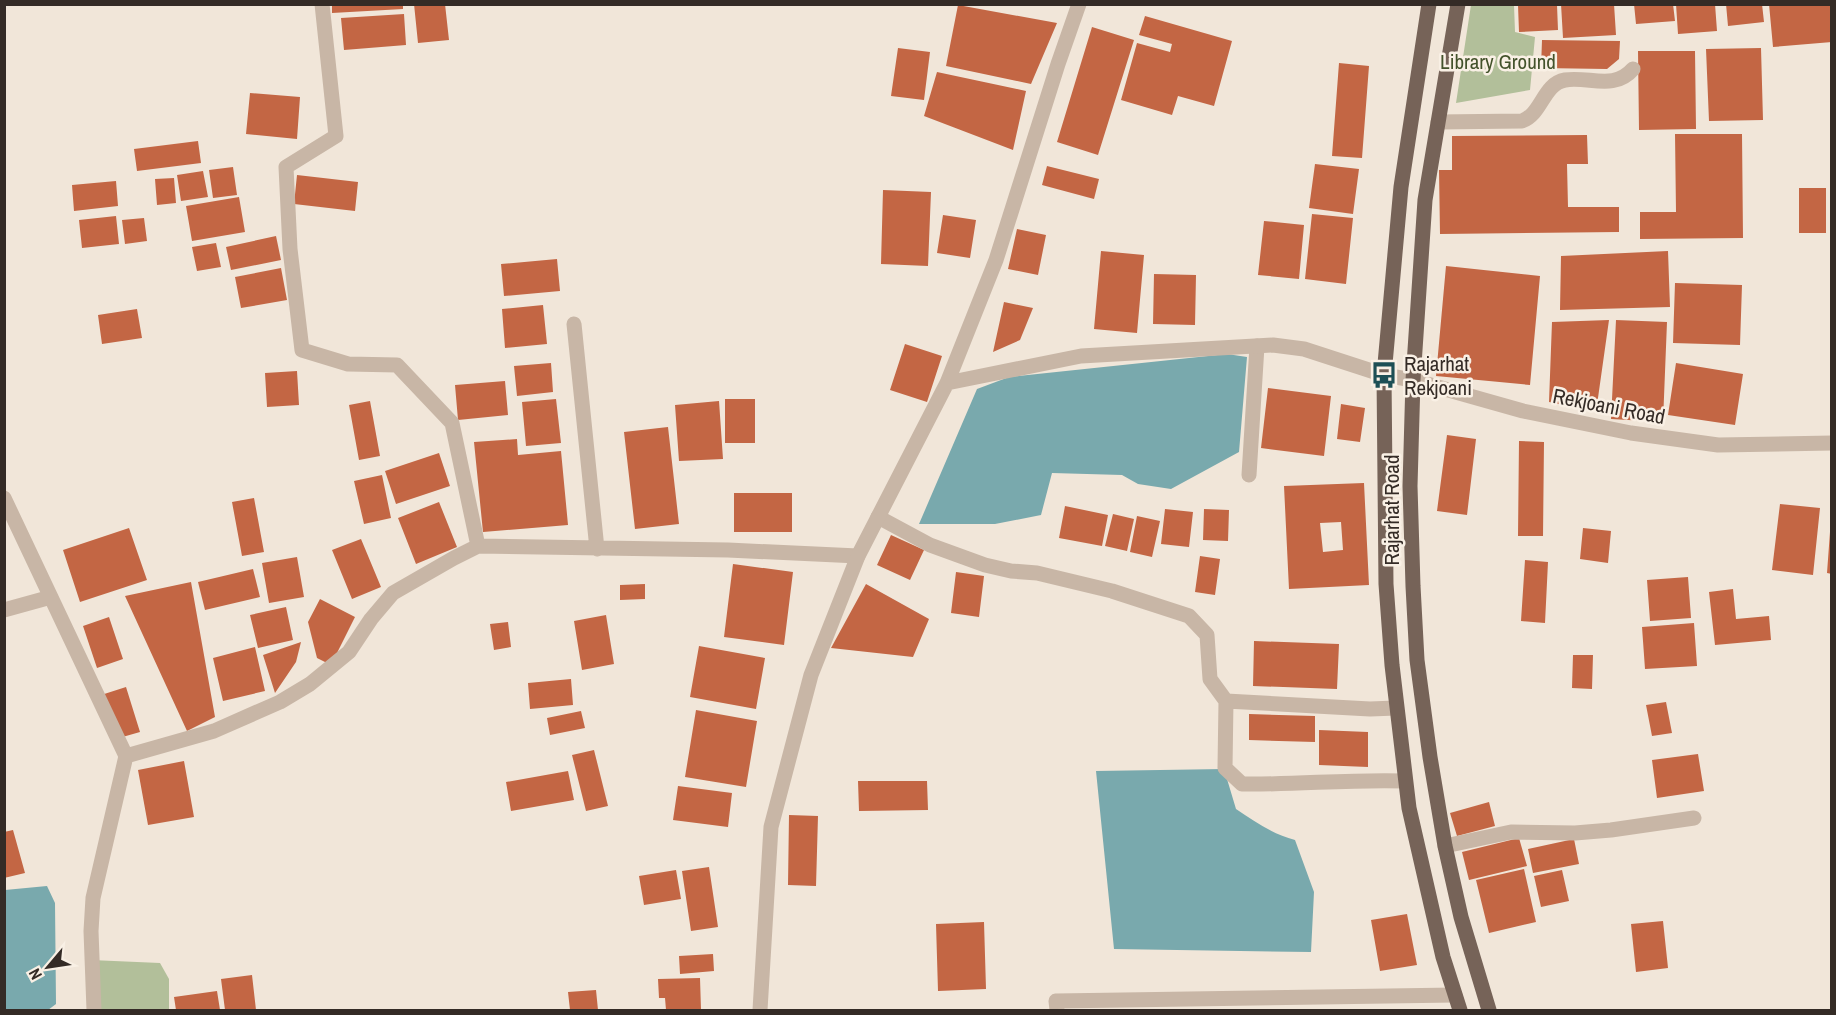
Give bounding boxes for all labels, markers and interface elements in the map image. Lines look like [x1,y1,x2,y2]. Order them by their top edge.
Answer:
park label: Library Ground [1440,47,1556,76]
place label: Rajarhat Rekjoani [1404,349,1472,402]
bus stop icon: Rajarhat Rekjoani [1369,360,1399,390]
street label: Rekjoani Road [1550,381,1668,431]
street label: Rajarhat Road [1377,454,1406,566]
north arrow [18,937,78,997]
text: N [23,965,47,984]

